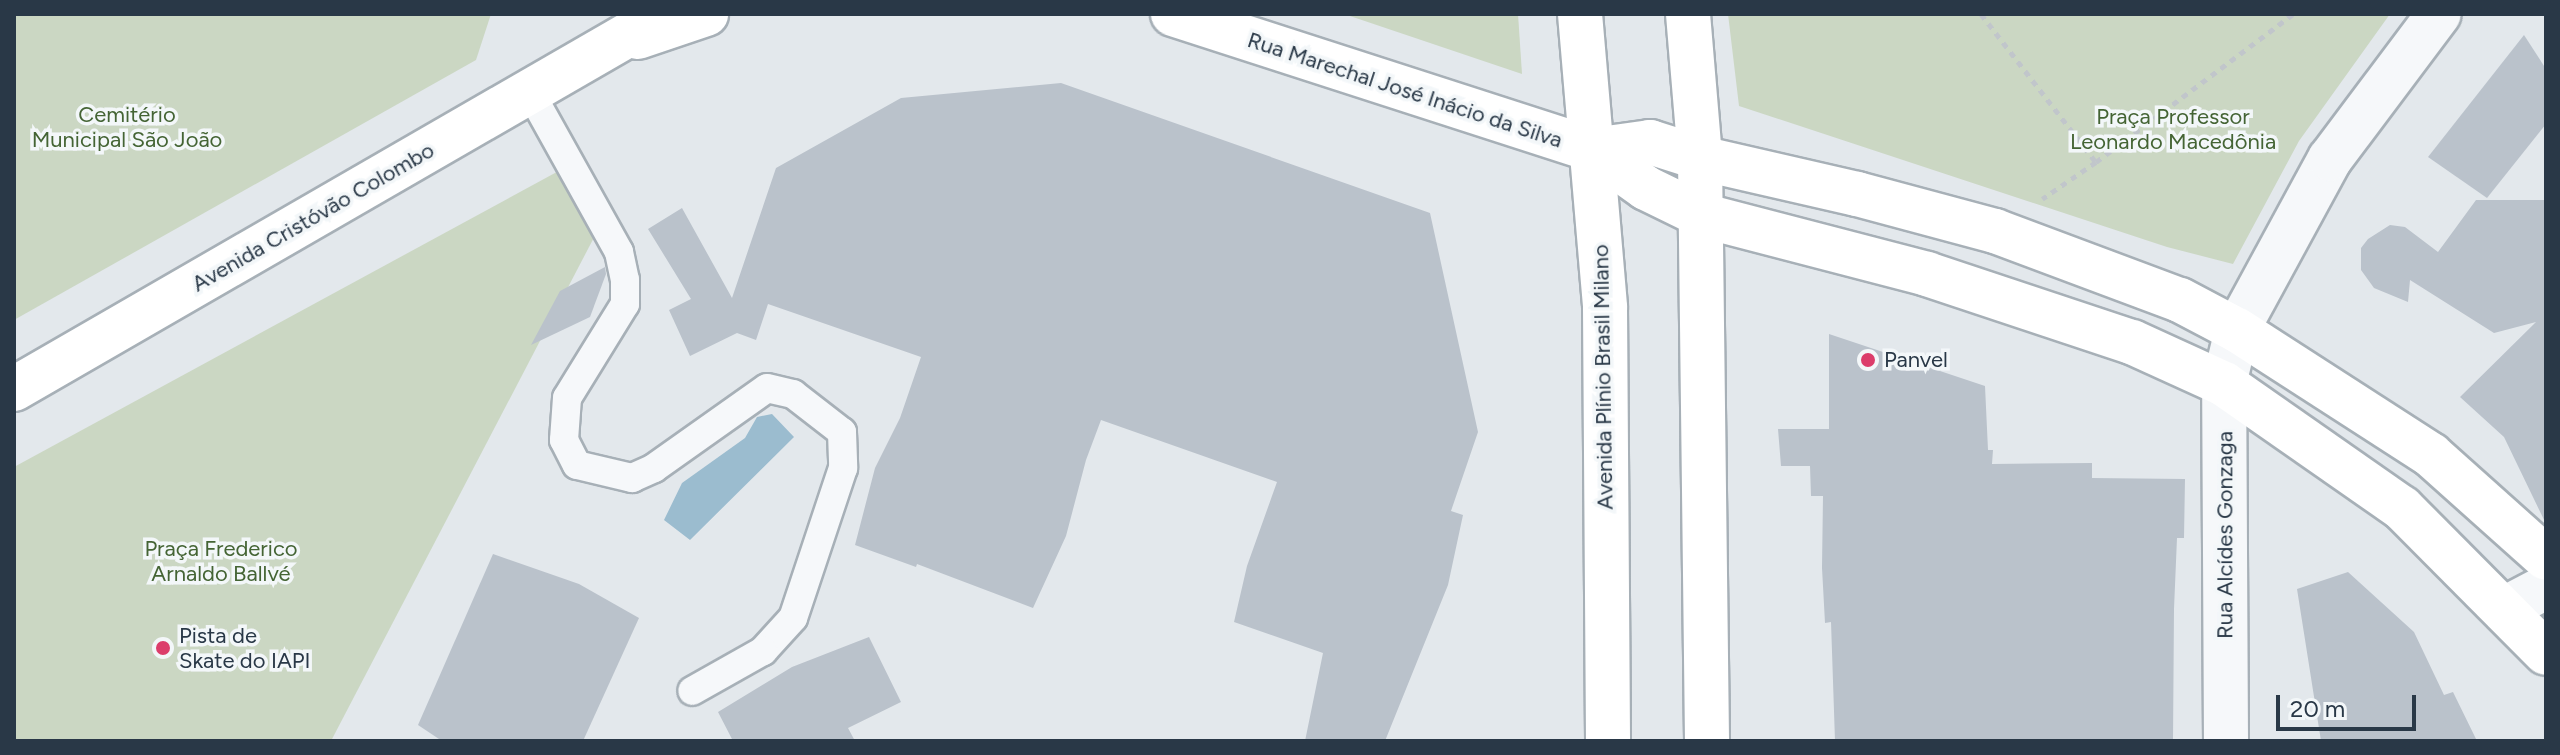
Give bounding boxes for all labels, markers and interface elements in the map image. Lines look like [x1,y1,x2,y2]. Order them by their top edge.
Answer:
street label: Rua Marechal José Inácio da Silva [1244,27,1566,153]
park label: Cemitério Municipal São João [32,101,222,152]
park label: Praça Professor Leonardo Macedônia [2070,103,2276,154]
street label: Avenida Cristóvão Colombo [187,137,439,297]
street label: Avenida Plínio Brasil Milano [1587,244,1619,510]
place label: Panvel [1884,347,1948,373]
marker: Panvel [1859,351,1877,369]
street label: Rua Alcídes Gonzaga [2212,431,2238,639]
park label: Praça Frederico Arnaldo Ballvé [144,535,298,586]
place label: Pista de Skate do IAPI [179,622,311,674]
marker: Pista de Skate do IAPI [154,639,172,657]
scale bar [2280,679,2420,729]
text: 20 m [2290,694,2345,723]

